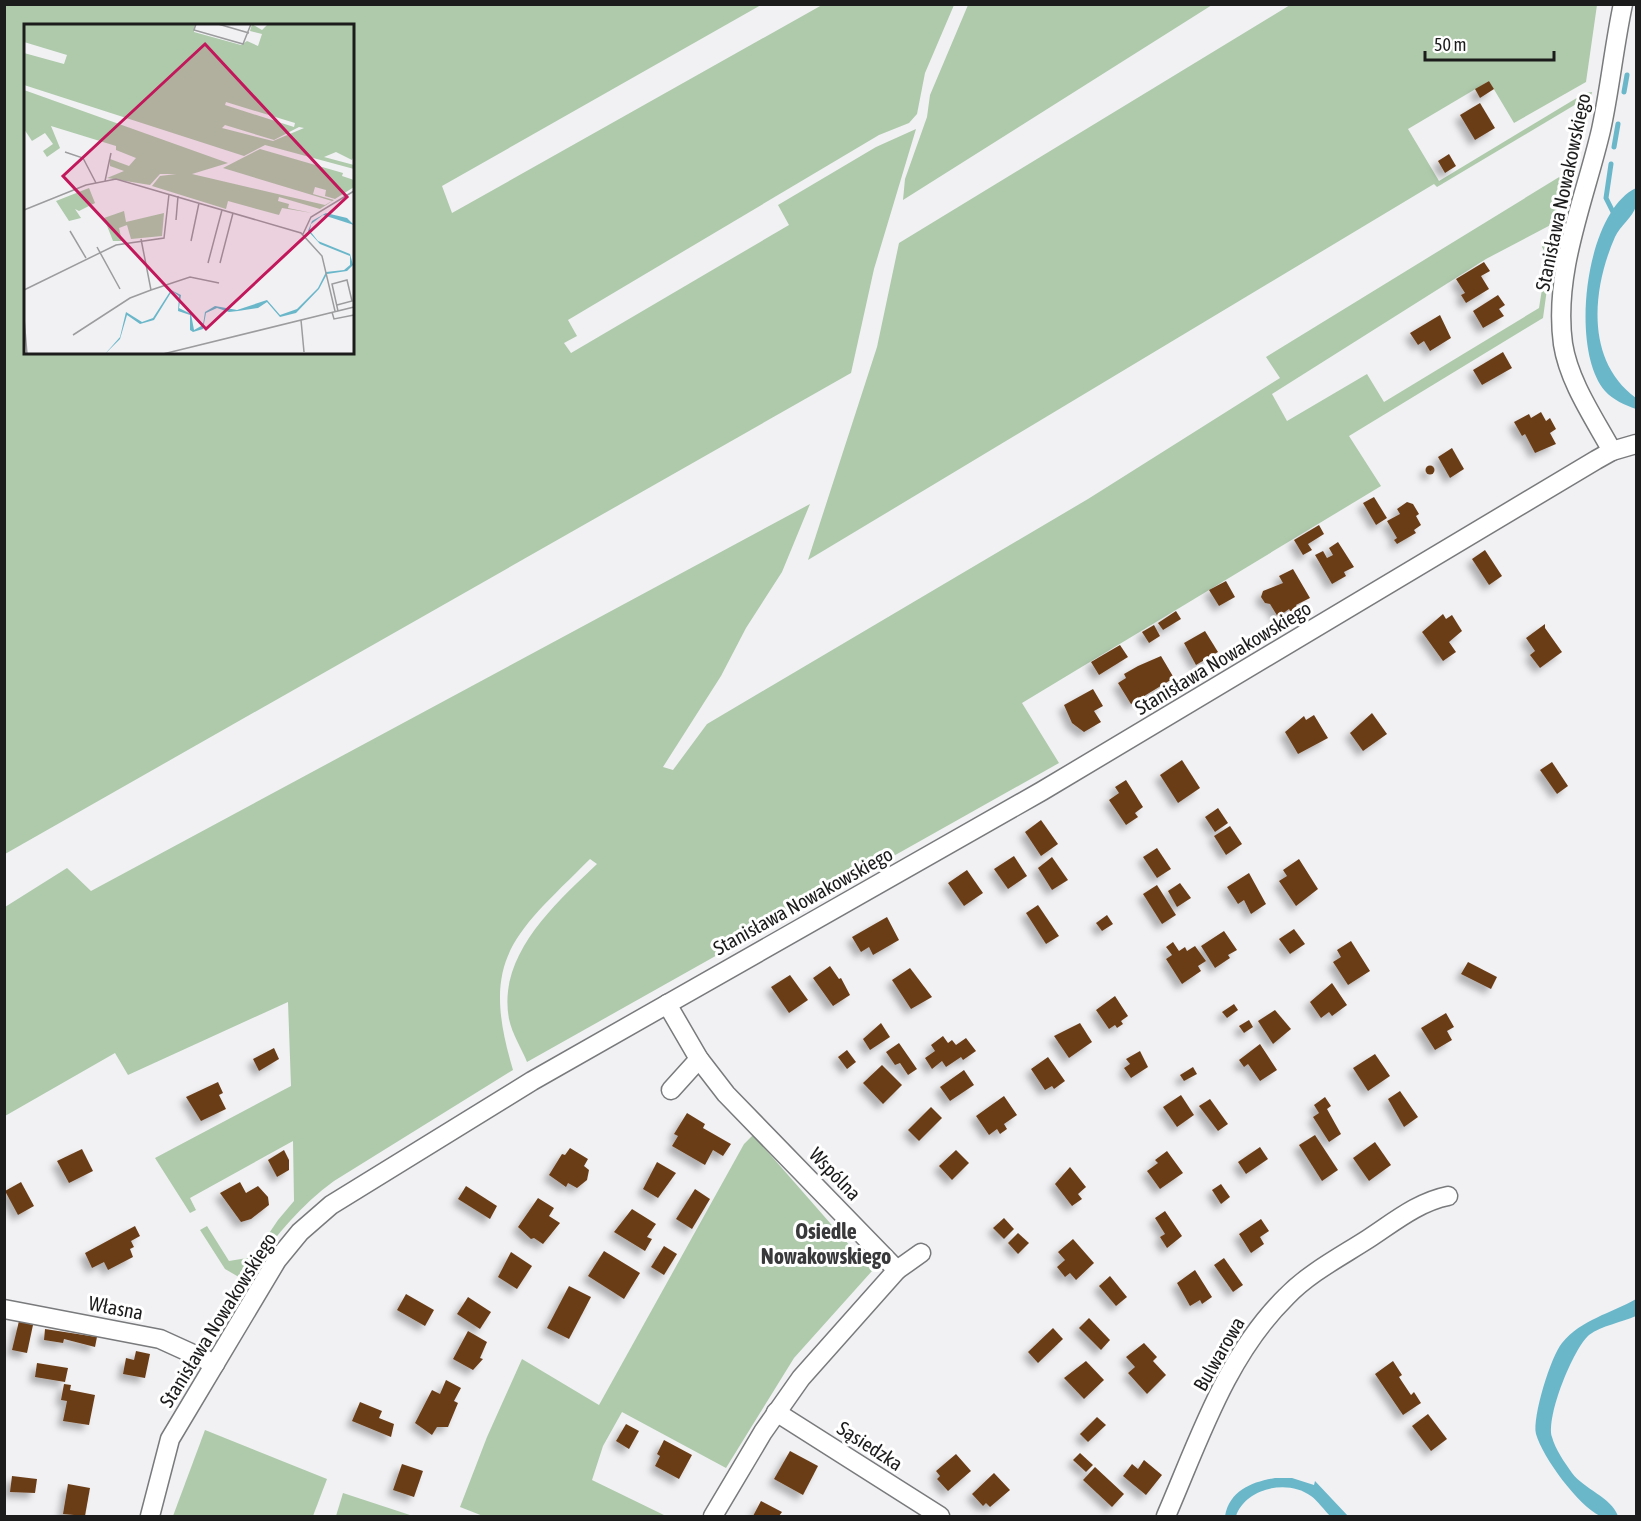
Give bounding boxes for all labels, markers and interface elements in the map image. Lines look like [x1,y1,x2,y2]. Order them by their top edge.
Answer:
inset map [24,24,354,354]
scale bar [1425,24,1554,62]
text: 50 m [1434,34,1466,55]
street label: Stanisława Nowakowskiego [1530,91,1595,293]
street label: Stanisława Nowakowskiego [1131,596,1315,719]
street label: Stanisława Nowakowskiego [709,842,896,959]
street label: Wspólna [805,1143,866,1205]
district label: Osiedle Nowakowskiego [761,1218,891,1269]
street label: Stanisława Nowakowskiego [154,1228,281,1411]
street label: Własna [87,1291,145,1324]
street label: Bulwarowa [1188,1313,1249,1395]
street label: Sąsiedzka [833,1416,907,1475]

